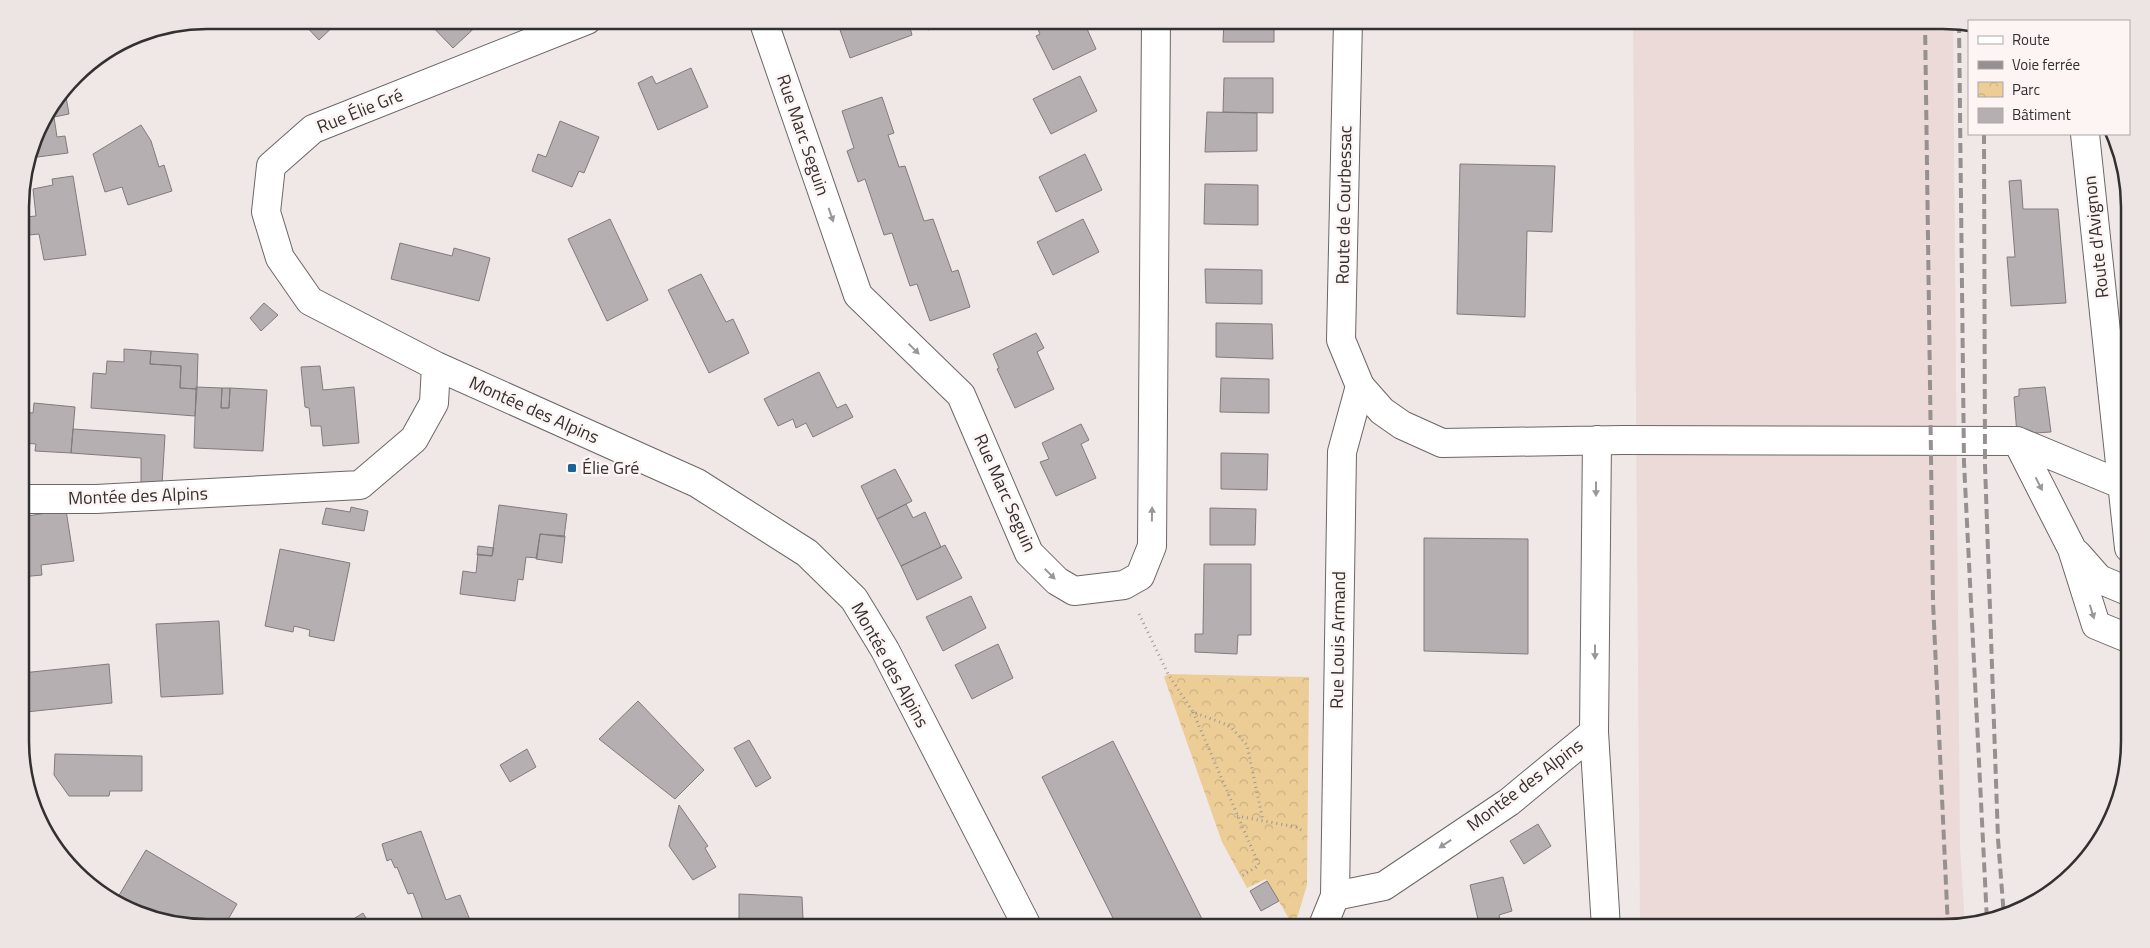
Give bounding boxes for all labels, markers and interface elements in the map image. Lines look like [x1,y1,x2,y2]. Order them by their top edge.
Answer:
legend [1968,20,2130,135]
text: Route [2012,28,2050,51]
text: Voie ferrée [2012,53,2080,76]
street label: Rue Marc Seguin [770,70,837,199]
text: Parc [2012,78,2040,101]
street label: Rue Élie Gré [313,81,407,140]
text: Bâtiment [2012,103,2071,126]
street label: Route de Courbessac [1329,125,1358,285]
street label: Route d'Avignon [2076,175,2115,300]
one-way arrow [827,208,835,223]
one-way arrow [908,343,920,355]
street label: Montée des Alpins [465,369,604,450]
street label: Rue Marc Seguin [967,429,1044,556]
place label: Élie Gré [582,454,639,481]
marker: Élie Gré [566,462,578,474]
one-way arrow [2035,477,2043,492]
street label: Montée des Alpins [68,480,208,511]
one-way arrow [1592,481,1600,497]
one-way arrow [1148,506,1156,522]
one-way arrow [1044,568,1056,580]
street label: Rue Louis Armand [1323,571,1352,709]
street label: Montée des Alpins [845,597,936,732]
one-way arrow [2089,605,2097,620]
one-way arrow [1591,644,1599,660]
street label: Montée des Alpins [1461,732,1589,837]
one-way arrow [1439,840,1452,849]

